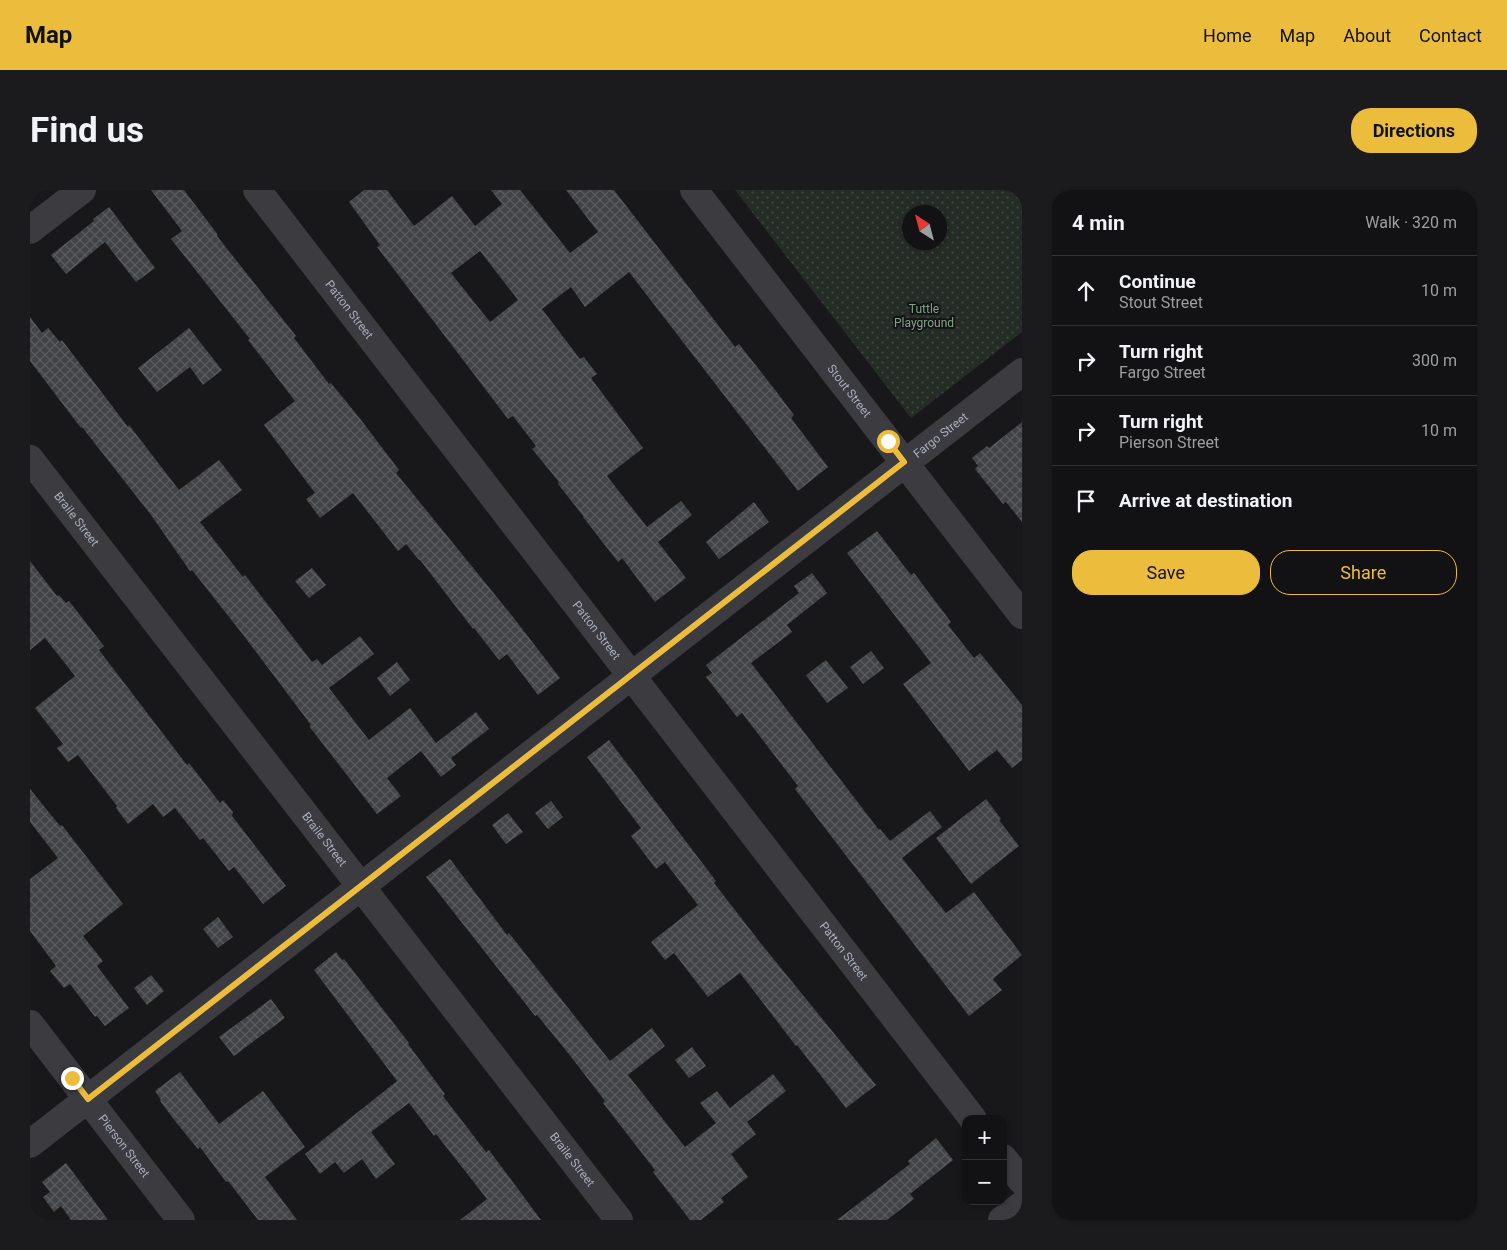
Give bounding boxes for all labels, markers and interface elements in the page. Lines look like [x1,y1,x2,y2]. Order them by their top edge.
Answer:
text: Map [25,21,72,49]
text: Home [1203,25,1252,46]
text: Map [1280,25,1315,46]
text: About [1343,25,1391,46]
text: Contact [1419,25,1482,46]
button: Directions [1351,108,1477,153]
text: Find us [30,110,144,151]
north arrow [902,205,947,250]
text: 4 min [1072,211,1125,235]
text: Walk · 320 m [1365,213,1457,232]
text: Continue [1119,270,1196,293]
icon: ahead [1072,277,1100,305]
street label: Patton Street [322,278,376,342]
text: 10 m [1421,281,1457,300]
text: Stout Street [1119,293,1203,312]
park label: Tuttle Playground [894,302,954,330]
text: Turn right [1119,340,1203,363]
icon: right [1072,347,1100,375]
text: 300 m [1412,351,1457,370]
street label: Stout Street [824,362,874,420]
text: Fargo Street [1119,363,1206,382]
street label: Fargo Street [911,410,971,461]
text: Turn right [1119,410,1203,433]
icon: right [1072,417,1100,445]
text: 10 m [1421,421,1457,440]
route start [877,430,900,453]
text: Pierson Street [1119,433,1219,452]
icon: arrive [1072,487,1100,515]
street label: Braile Street [51,489,102,549]
text: Arrive at destination [1119,489,1292,512]
button: Save [1072,550,1260,595]
button: Share [1270,550,1457,595]
street label: Patton Street [570,598,623,662]
street label: Braile Street [299,809,350,869]
street label: Patton Street [817,919,871,983]
route end [61,1067,84,1090]
street label: Pierson Street [95,1112,153,1180]
map controls [962,1115,1007,1205]
button: + [962,1115,1007,1160]
street label: Braile Street [547,1130,598,1190]
button: − [962,1160,1007,1205]

